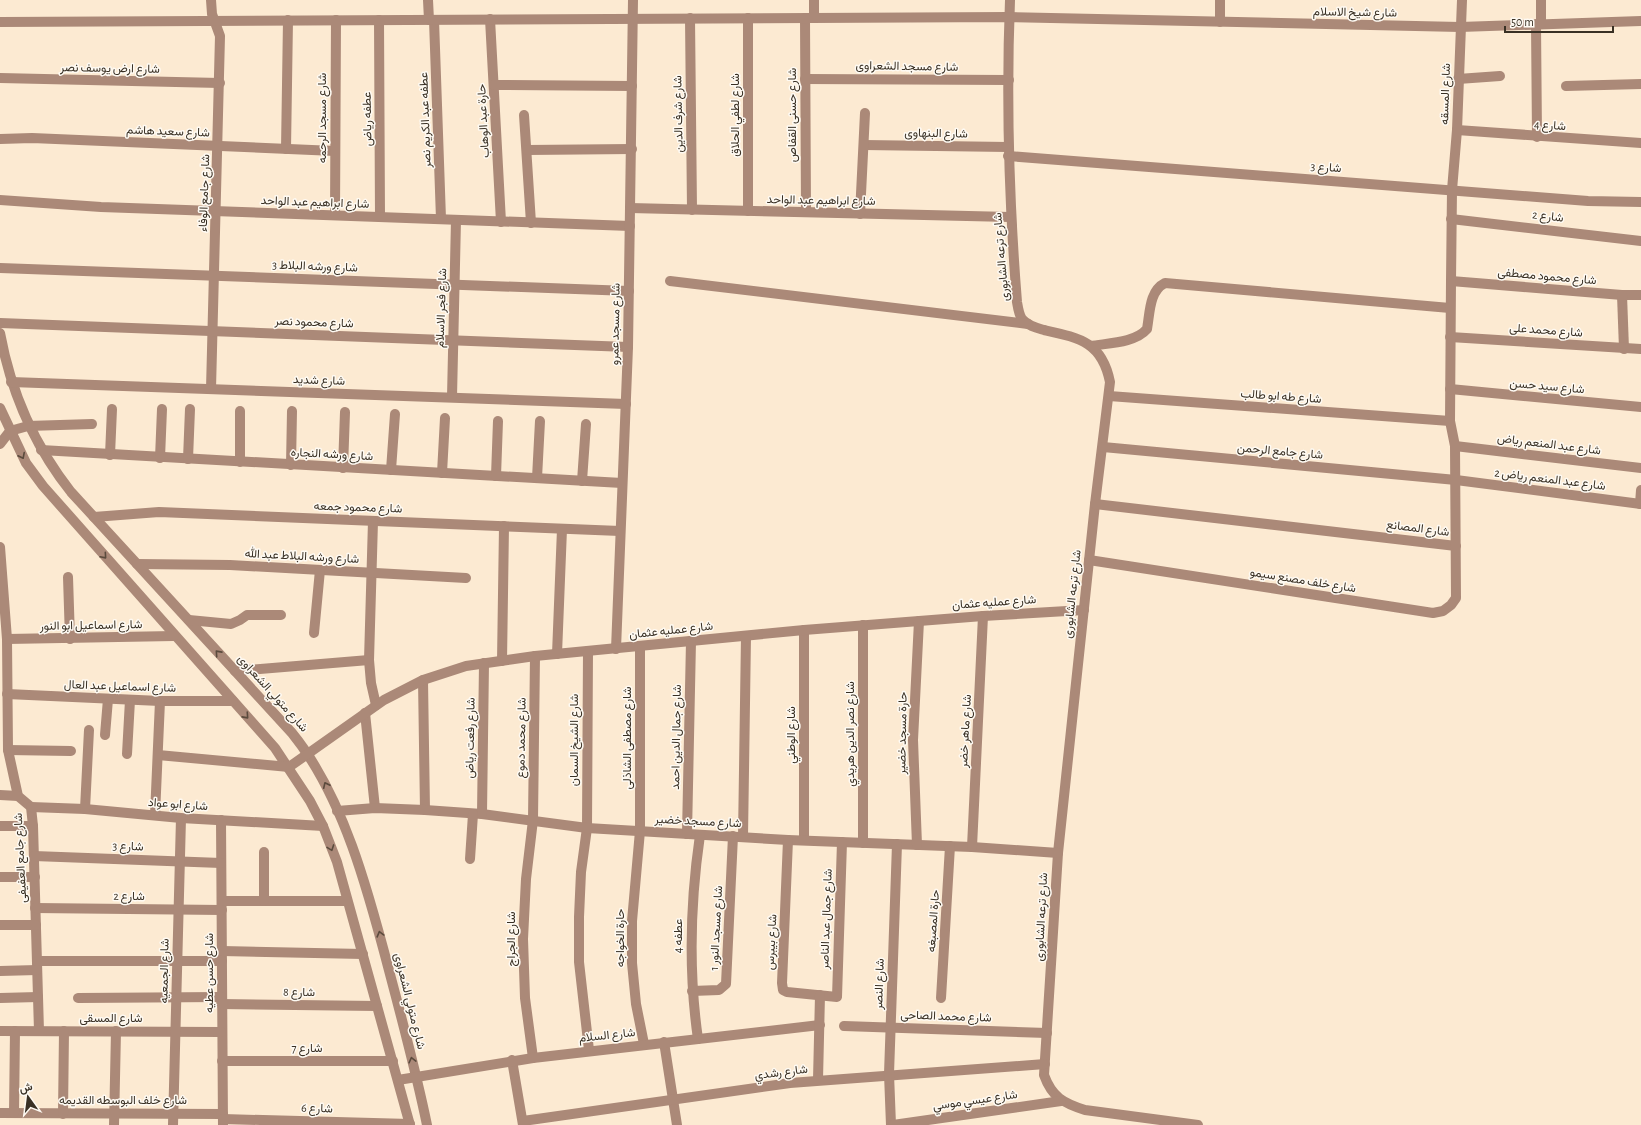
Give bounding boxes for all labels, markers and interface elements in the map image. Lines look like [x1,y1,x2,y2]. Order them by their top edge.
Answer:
street label: شارع شيخ الاسلام [1313,5,1397,22]
scale bar [1505,8,1613,34]
text: 50 m [1511,16,1534,28]
street label: شارع مسجد الشعراوى [855,59,959,76]
street label: شارع ارض يوسف نصر [59,61,160,78]
street label: شارع المسقه [1438,63,1455,125]
street label: شارع حسنى القفاص [786,68,801,162]
street label: عطفه عبد الكريم نصر [417,72,435,169]
street label: شارع مسجد الرحمه [316,73,331,163]
street label: شارع لطفي الحلاق [729,73,745,157]
street label: شارع شرف الدين [671,75,688,153]
street label: حارة عبد الوهاب [475,84,493,158]
street label: عطفه رياض [361,92,375,146]
street label: شارع 4 [1533,118,1566,135]
street label: شارع سعيد هاشم [126,124,210,141]
street label: شارع البنهاوى [904,126,968,143]
street label: شارع جامع الوفاء [197,154,214,232]
street label: شارع 3 [1310,160,1342,177]
street label: شارع ابراهيم عبد الواحد [766,193,876,210]
street label: شارع ابراهيم عبد الواحد [260,194,370,213]
street label: شارع 2 [1531,208,1564,227]
street label: شارع ترعه الشابورى [991,212,1014,302]
street label: شارع ورشه البلاط 3 [272,259,358,276]
street label: شارع محمود مصطفى [1497,266,1597,289]
street label: شارع فجر الاسلام [434,268,451,348]
street label: شارع مسجد عمرو [608,283,625,365]
street label: شارع محمود نصر [273,315,354,332]
street label: شارع محمد على [1509,321,1583,342]
street label: شارع شديد [293,373,345,390]
street label: شارع سيد حسن [1509,377,1585,398]
street label: شارع طه ابو طالب [1240,387,1322,408]
street label: شارع عبد المنعم رياض [1496,432,1602,459]
street label: شارع جامع الرحمن [1236,441,1324,464]
street label: شارع ورشه النجاره [290,446,374,465]
one-way arrow [17,451,25,459]
street label: شارع عبد المنعم رياض 2 [1493,466,1606,495]
street label: شارع محمود جمعه [313,499,403,518]
street label: شارع المصانع [1385,518,1450,541]
street label: شارع ورشه البلاط عبد الله [244,546,360,568]
street label: شارع ترعه الشابورى [1061,549,1086,639]
one-way arrow [100,551,107,559]
street label: شارع خلف مصنع سيمو [1249,566,1357,597]
street label: شارع عمليه عثمان [952,593,1037,614]
street label: شارع اسماعيل ابو النور [39,618,143,635]
street label: شارع عمليه عثمان [628,620,714,643]
one-way arrow [216,650,223,657]
street label: شارع متولي الشعراوى [232,652,311,736]
street label: شارع اسماعيل عبد العال [64,678,176,697]
street label: شارع نصر الدين هريدي [844,681,860,787]
street label: شارع جمال الدين احمد [669,684,686,790]
street label: شارع مصطفى الشاذلى [621,686,636,790]
street label: حارة مسجد خضير [895,692,911,776]
street label: شارع الشيخ السمان [568,694,583,786]
street label: شارع ماهر خضر [957,694,976,769]
street label: شارع رفعت رياض [463,697,480,779]
street label: شارع محمد دموع [514,697,531,779]
street label: شارع الوطني [785,706,801,764]
one-way arrow [242,711,249,719]
one-way arrow [323,782,331,789]
street label: شارع ابو عواد [147,796,208,815]
street label: شارع جامع العفيفى [12,813,31,903]
street label: شارع مسجد خضير [653,813,742,832]
street label: شارع 3 [112,839,144,856]
one-way arrow [327,844,335,851]
street label: شارع جمال عبد الناصر [818,868,837,971]
street label: شارع ترعه الشابورى [1033,872,1052,962]
street label: شارع مسجد النور 1 [708,885,727,971]
street label: حارة المصبغه [925,889,943,953]
street label: شارع 2 [113,890,145,905]
street label: حارة الخواجه [614,909,628,967]
street label: شارع الجراج [505,911,520,967]
street label: شارع بيبرس [764,914,781,970]
street label: عطفه 4 [672,919,684,953]
one-way arrow [376,931,385,938]
street label: شارع حسن عطيه [203,933,218,1013]
street label: شارع الجمعيه [157,938,174,1004]
street label: شارع متولي الشعراوى [388,952,428,1051]
street label: شارع النصر [872,958,889,1011]
street label: شارع 8 [283,986,315,1001]
street label: شارع محمد الصاحى [900,1008,992,1027]
street label: شارع المسقى [79,1012,143,1027]
street label: شارع السلام [578,1026,636,1047]
street label: شارع 7 [291,1042,323,1057]
one-way arrow [408,1057,417,1064]
street label: شارع رشدي [754,1063,809,1085]
north arrow [8,1077,48,1117]
text: ش [18,1081,34,1096]
street label: شارع عيسي موسي [932,1088,1019,1116]
street label: شارع خلف البوسطه القديمه [59,1094,187,1109]
street label: شارع 6 [301,1101,333,1118]

